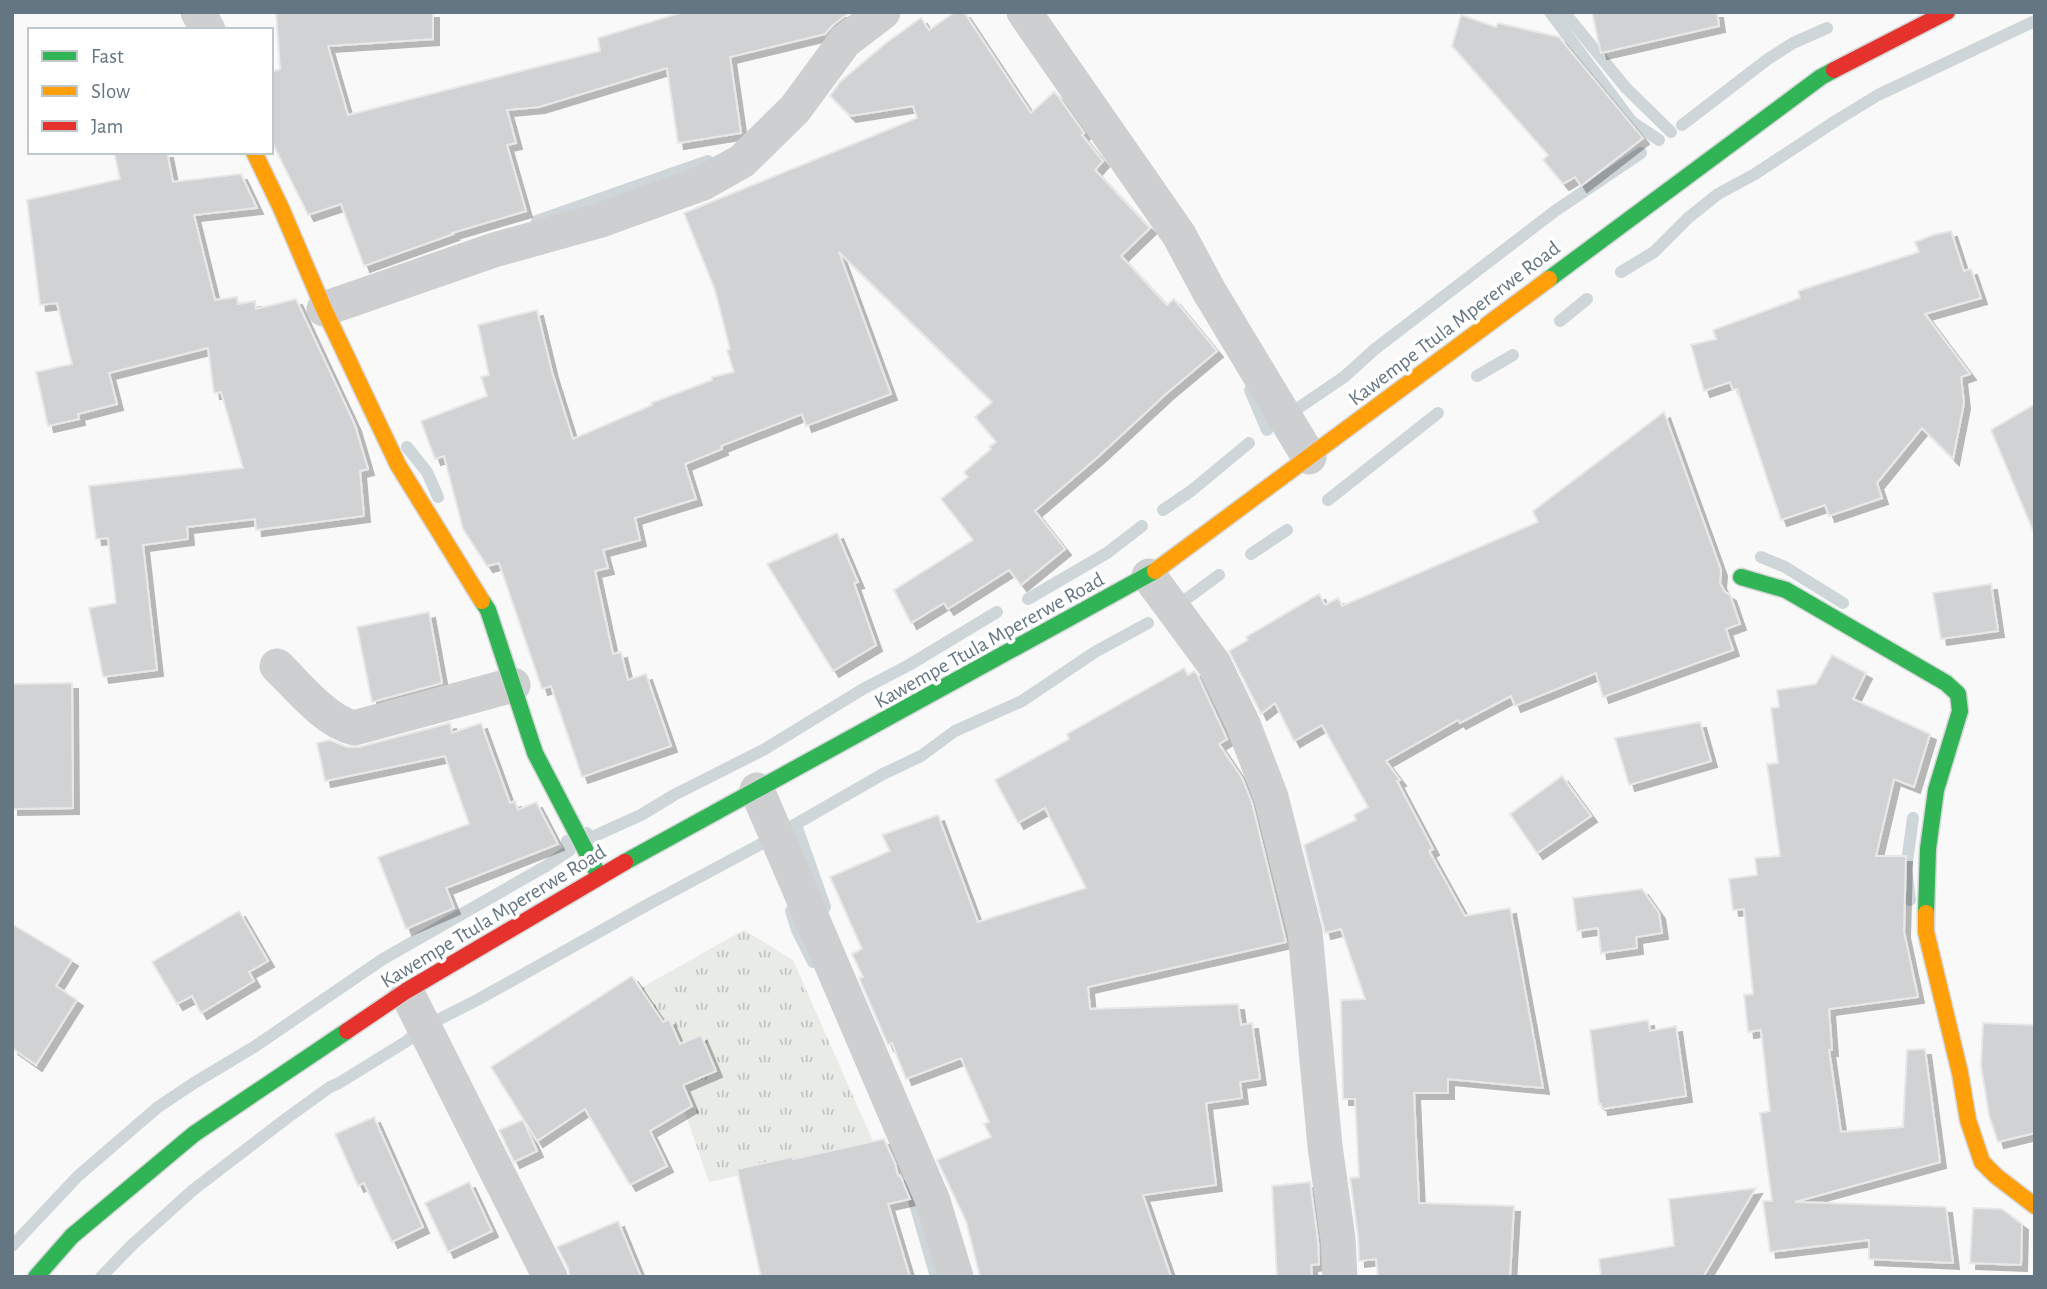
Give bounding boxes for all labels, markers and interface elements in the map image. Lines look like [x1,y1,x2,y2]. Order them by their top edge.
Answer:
legend [28,28,273,154]
text: Fast [91,46,124,67]
text: Slow [91,81,130,102]
text: Jam [91,116,123,137]
street label: Kawempe Ttula Mpererwe Road [1345,237,1564,410]
street label: Kawempe Ttula Mpererwe Road [871,569,1108,712]
street label: Kawempe Ttula Mpererwe Road [377,841,610,992]

